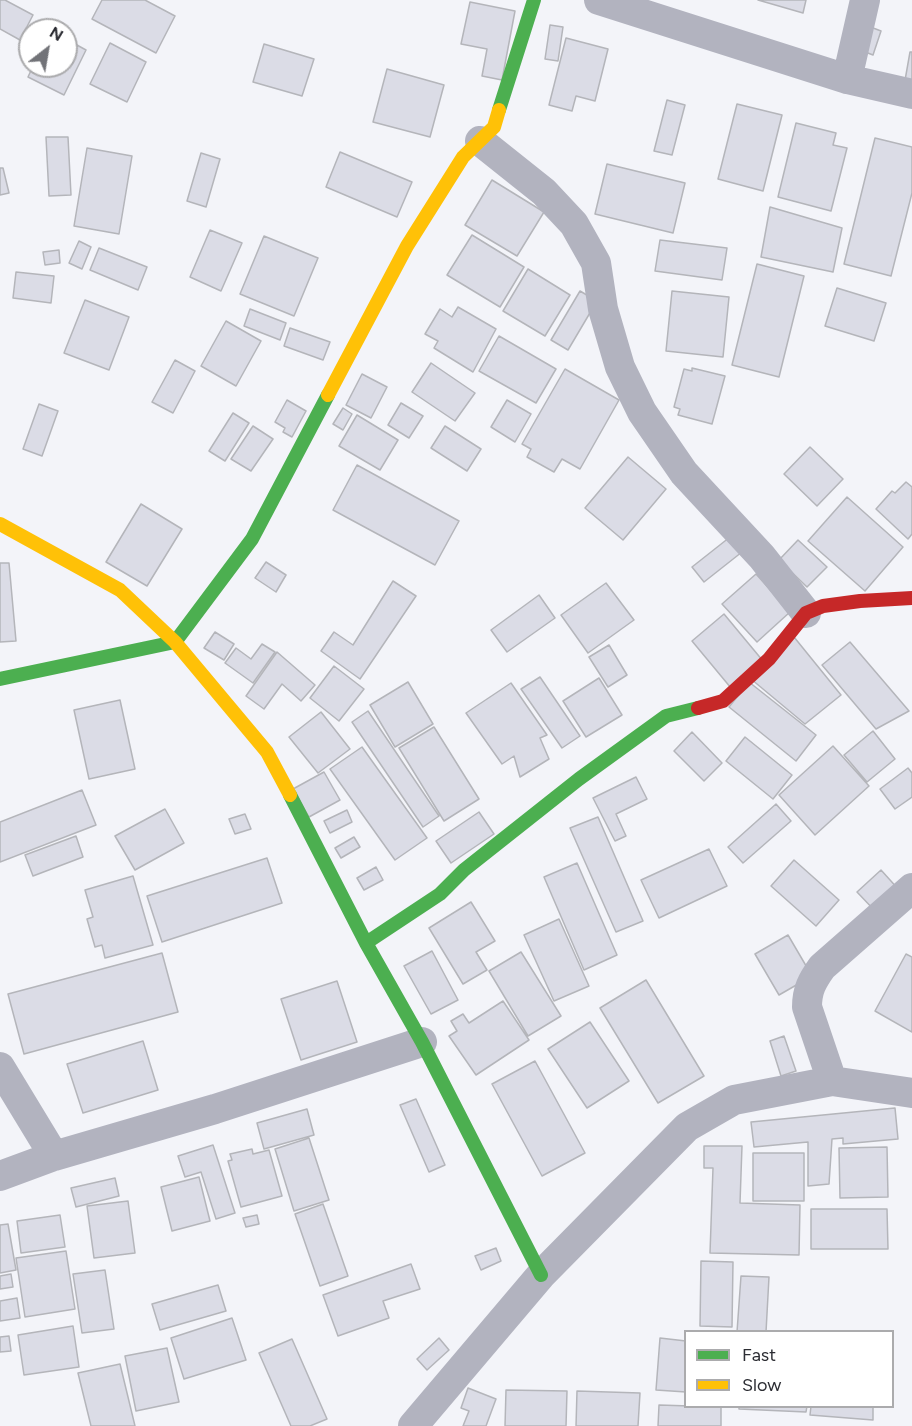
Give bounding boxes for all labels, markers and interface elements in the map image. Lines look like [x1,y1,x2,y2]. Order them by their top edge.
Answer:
north arrow [18,18,78,78]
text: N [46,23,67,45]
legend [684,1330,894,1408]
text: Fast [742,1344,776,1366]
text: Slow [742,1374,781,1396]

